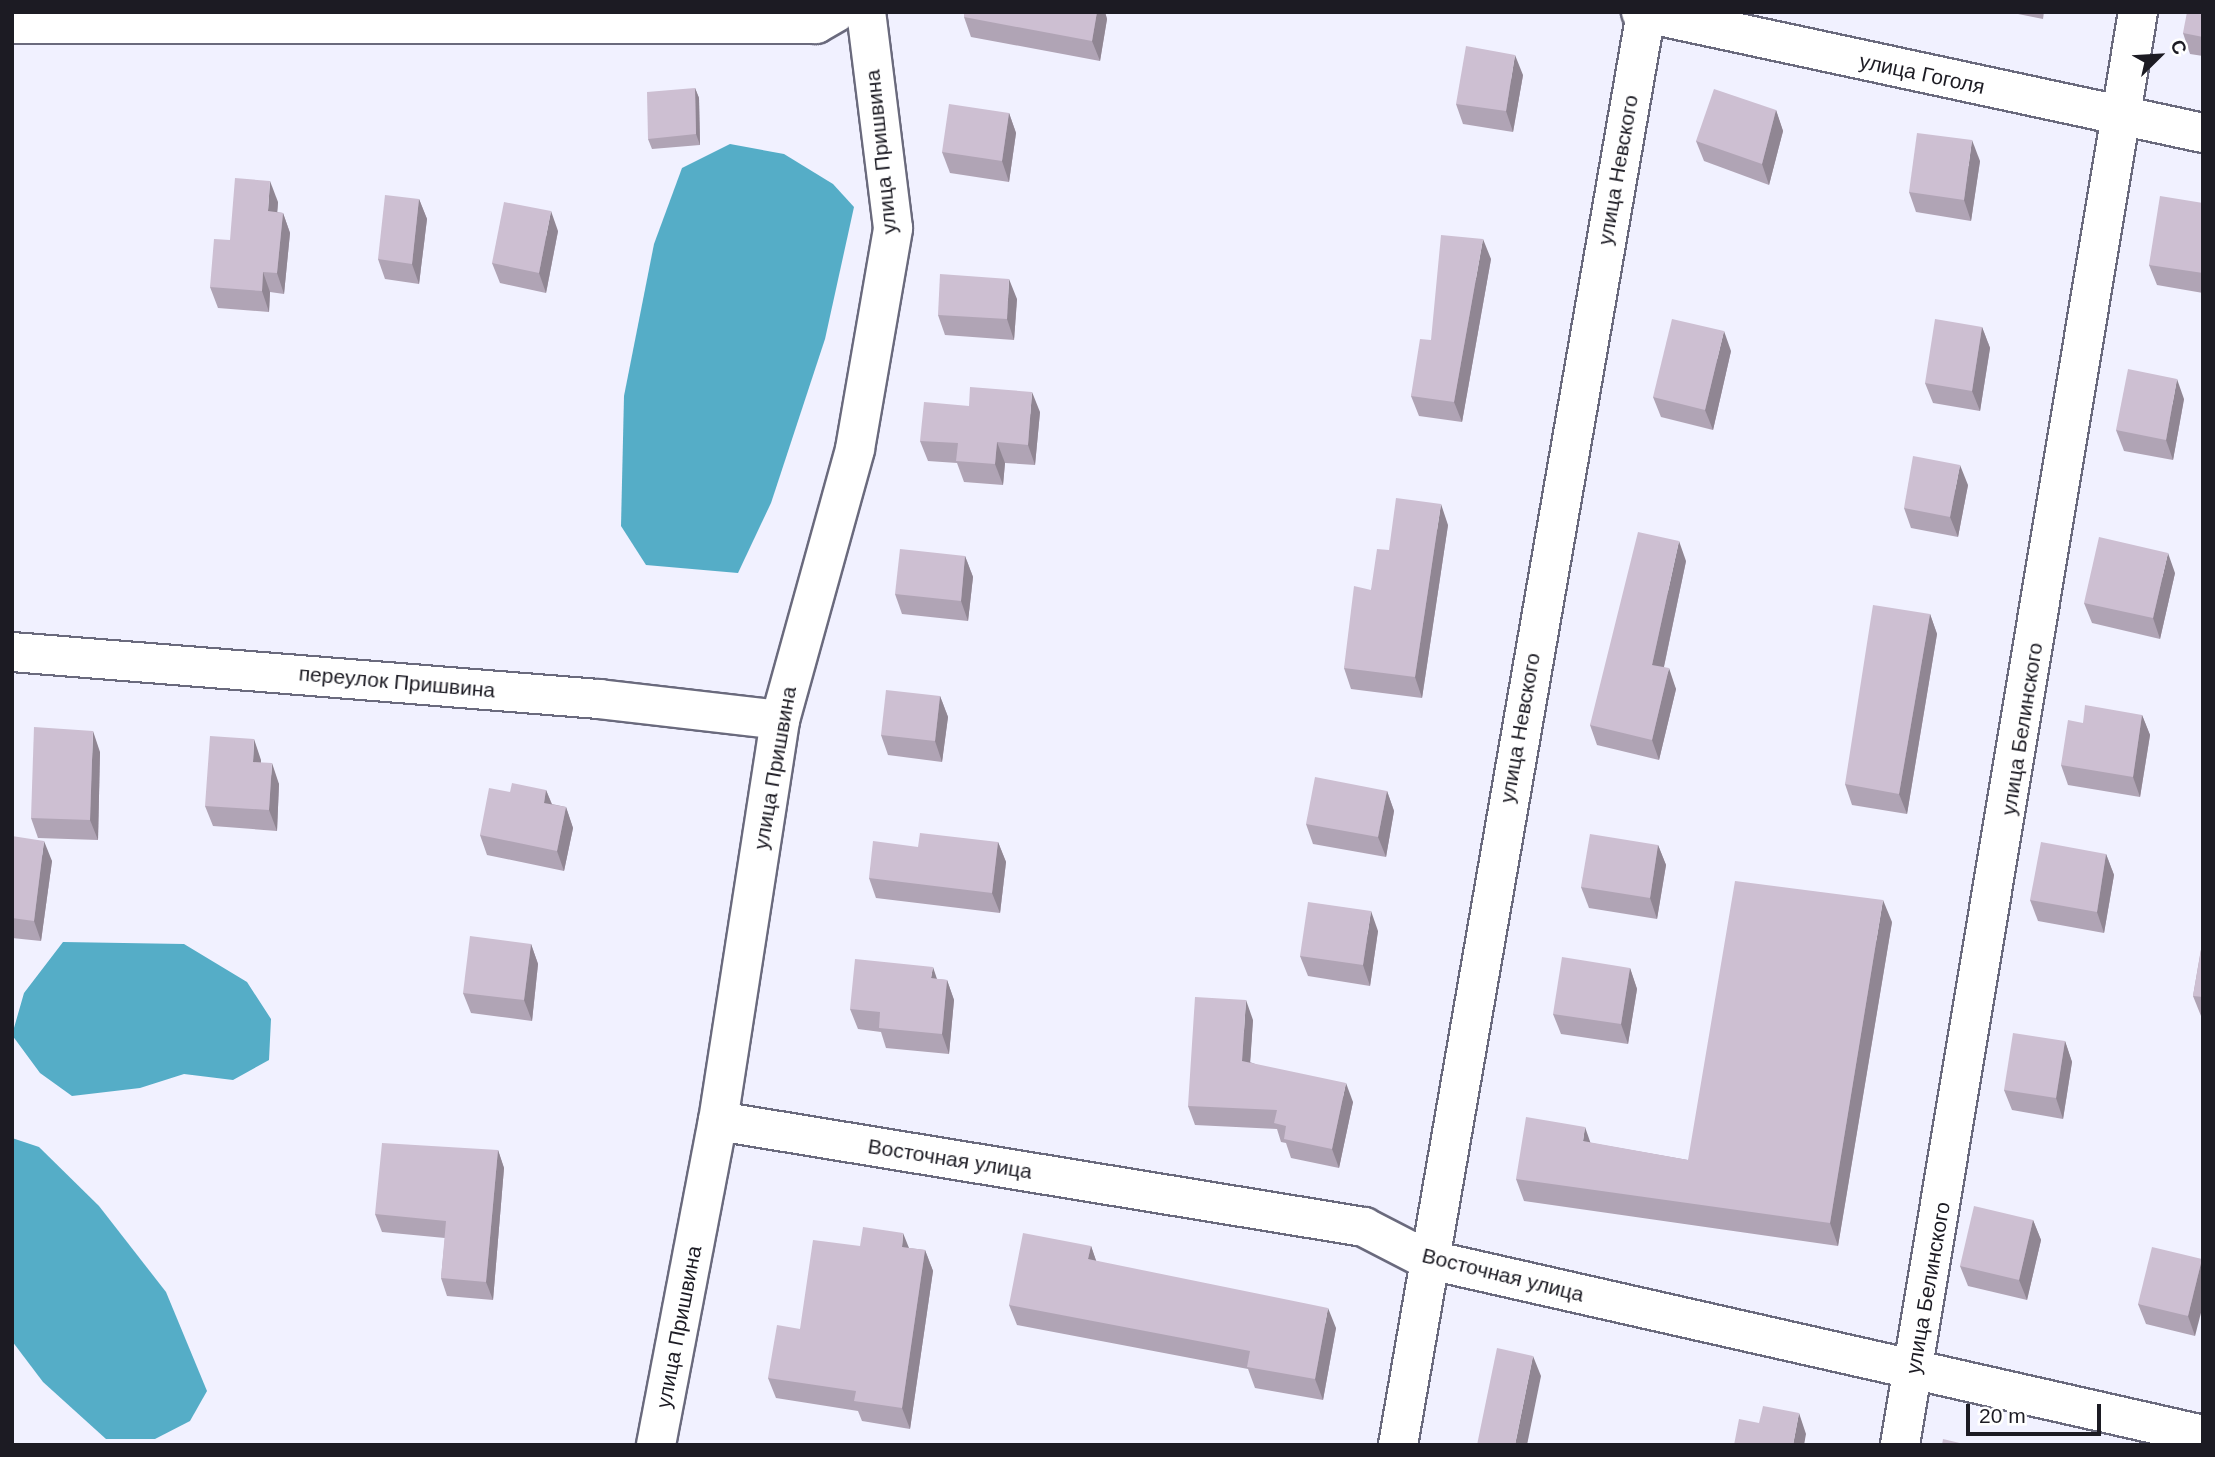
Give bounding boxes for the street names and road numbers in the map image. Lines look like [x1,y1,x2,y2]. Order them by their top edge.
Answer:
street label: улица Гоголя [1857,48,1987,100]
street label: улица Пришвина [860,69,902,235]
street label: улица Невского [1592,93,1644,247]
street label: улица Белинского [1996,641,2048,817]
street label: улица Невского [1494,651,1546,805]
street label: переулок Пришвина [298,661,496,703]
street label: улица Пришвина [748,685,802,851]
street label: Восточная улица [866,1134,1034,1184]
street label: улица Белинского [1900,1200,1956,1376]
street label: Восточная улица [1419,1243,1587,1307]
street label: улица Пришвина [651,1244,707,1410]

